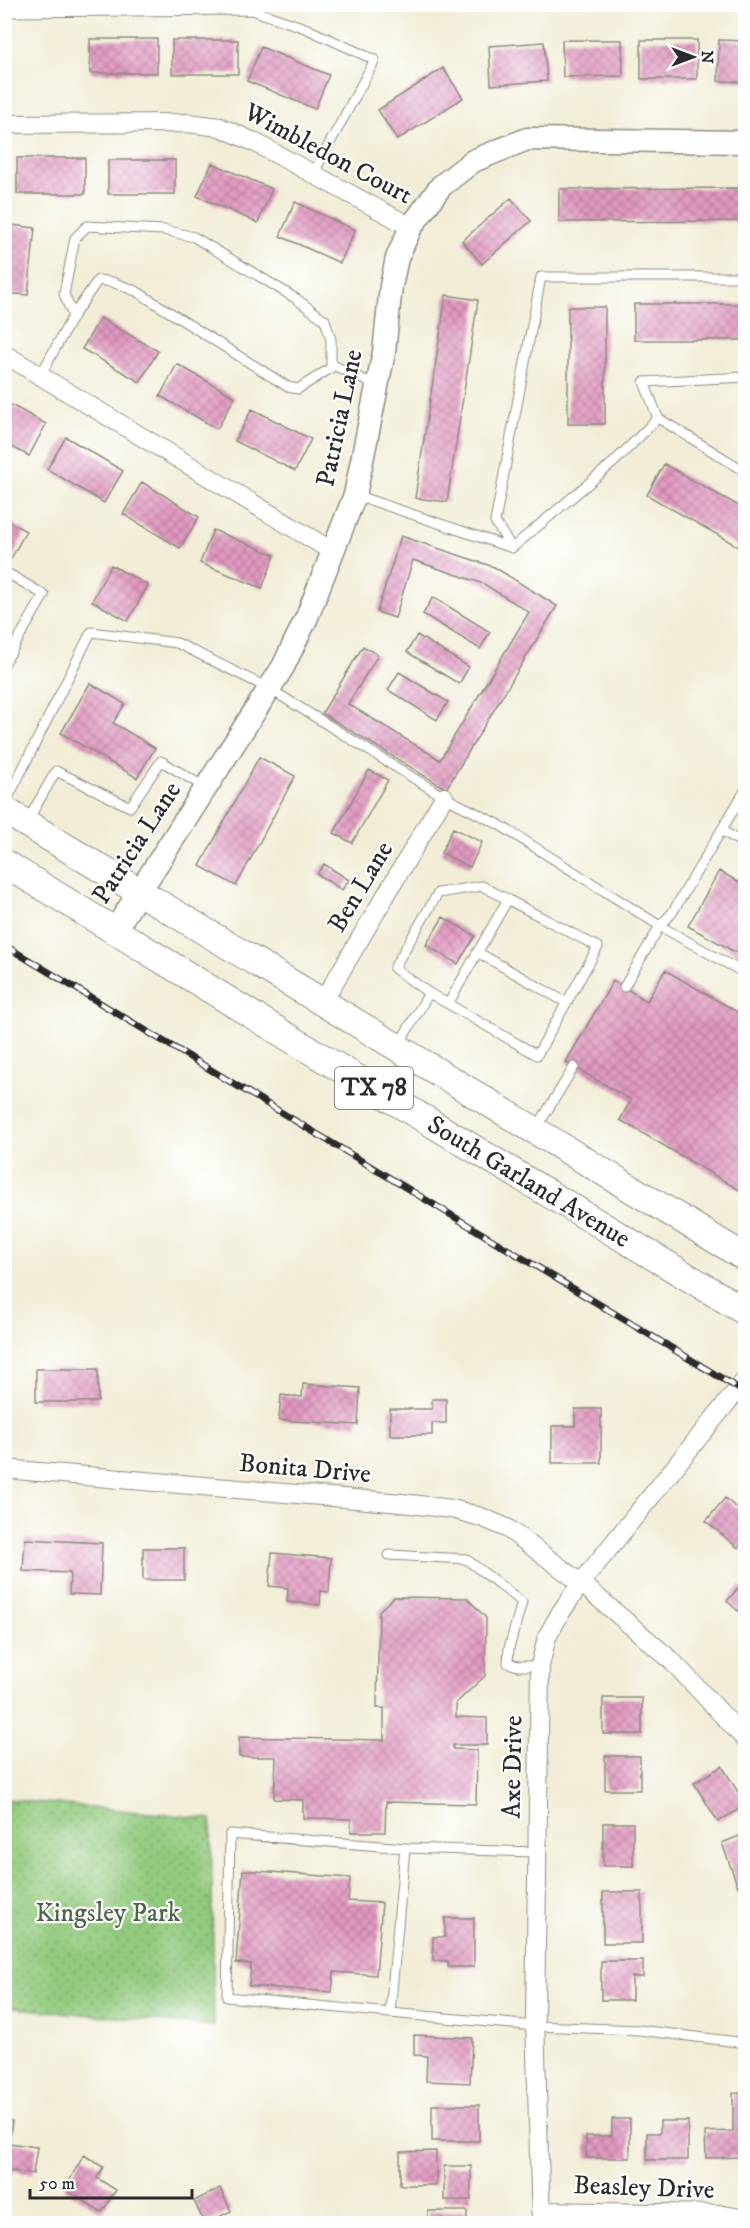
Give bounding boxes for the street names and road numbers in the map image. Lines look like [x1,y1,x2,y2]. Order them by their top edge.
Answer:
street label: Wimbledon Court [237,95,418,212]
street label: Patricia Lane [309,346,371,490]
street label: Patricia Lane [85,776,189,910]
street label: Ben Lane [321,835,401,939]
road number: TX 78 [335,1067,413,1109]
street label: South Garland Avenue [421,1108,636,1255]
street label: Bonita Drive [238,1447,372,1491]
street label: Axe Drive [496,1715,530,1819]
street label: Beasley Drive [573,2169,715,2207]

